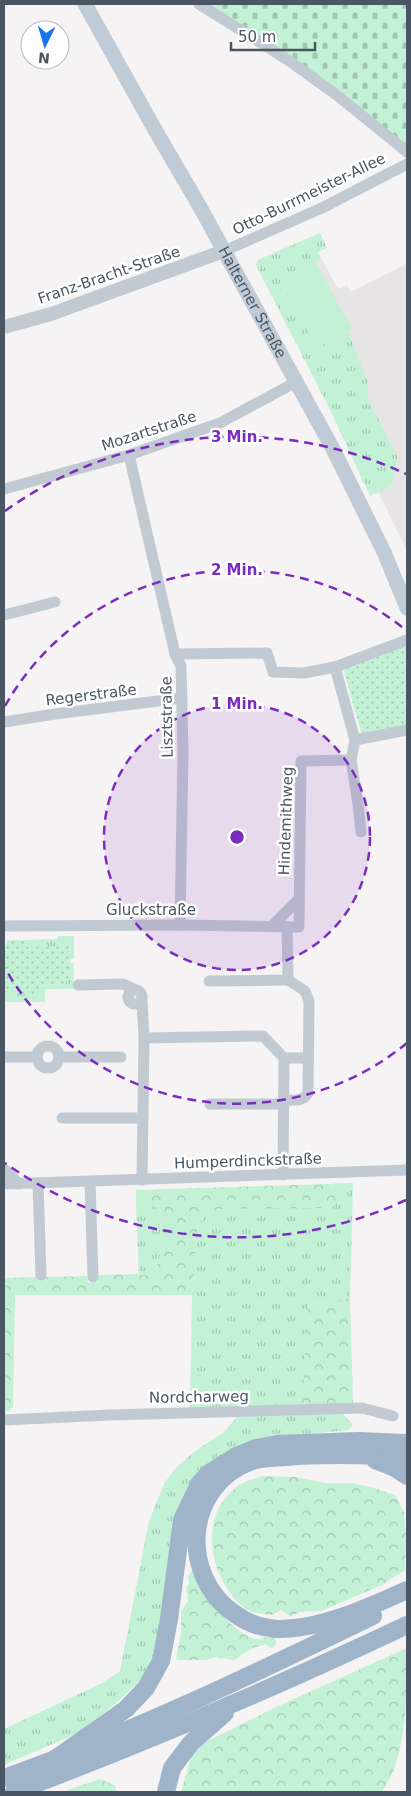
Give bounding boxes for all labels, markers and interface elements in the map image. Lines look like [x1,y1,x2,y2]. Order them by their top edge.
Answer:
north arrow [20,20,70,70]
scale bar [231,20,315,52]
text: 50 m [238,28,276,46]
text: N [37,49,50,66]
street label: Otto-Burrmeister-Allee [230,149,388,239]
street label: Franz-Bracht-Straße [35,242,183,308]
street label: Halterner Straße [214,243,290,361]
street label: Mozartstraße [99,407,199,455]
text: 3 Min. [211,428,263,446]
text: 2 Min. [211,561,263,579]
street label: Lisztstraße [157,676,177,758]
street label: Regerstraße [44,680,138,710]
text: 1 Min. [211,695,263,713]
street label: Hindemithweg [275,766,297,876]
centre of rings [228,828,246,846]
street label: Gluckstraße [106,901,196,919]
street label: Humperdinckstraße [174,1149,322,1173]
street label: Nordcharweg [149,1387,249,1407]

